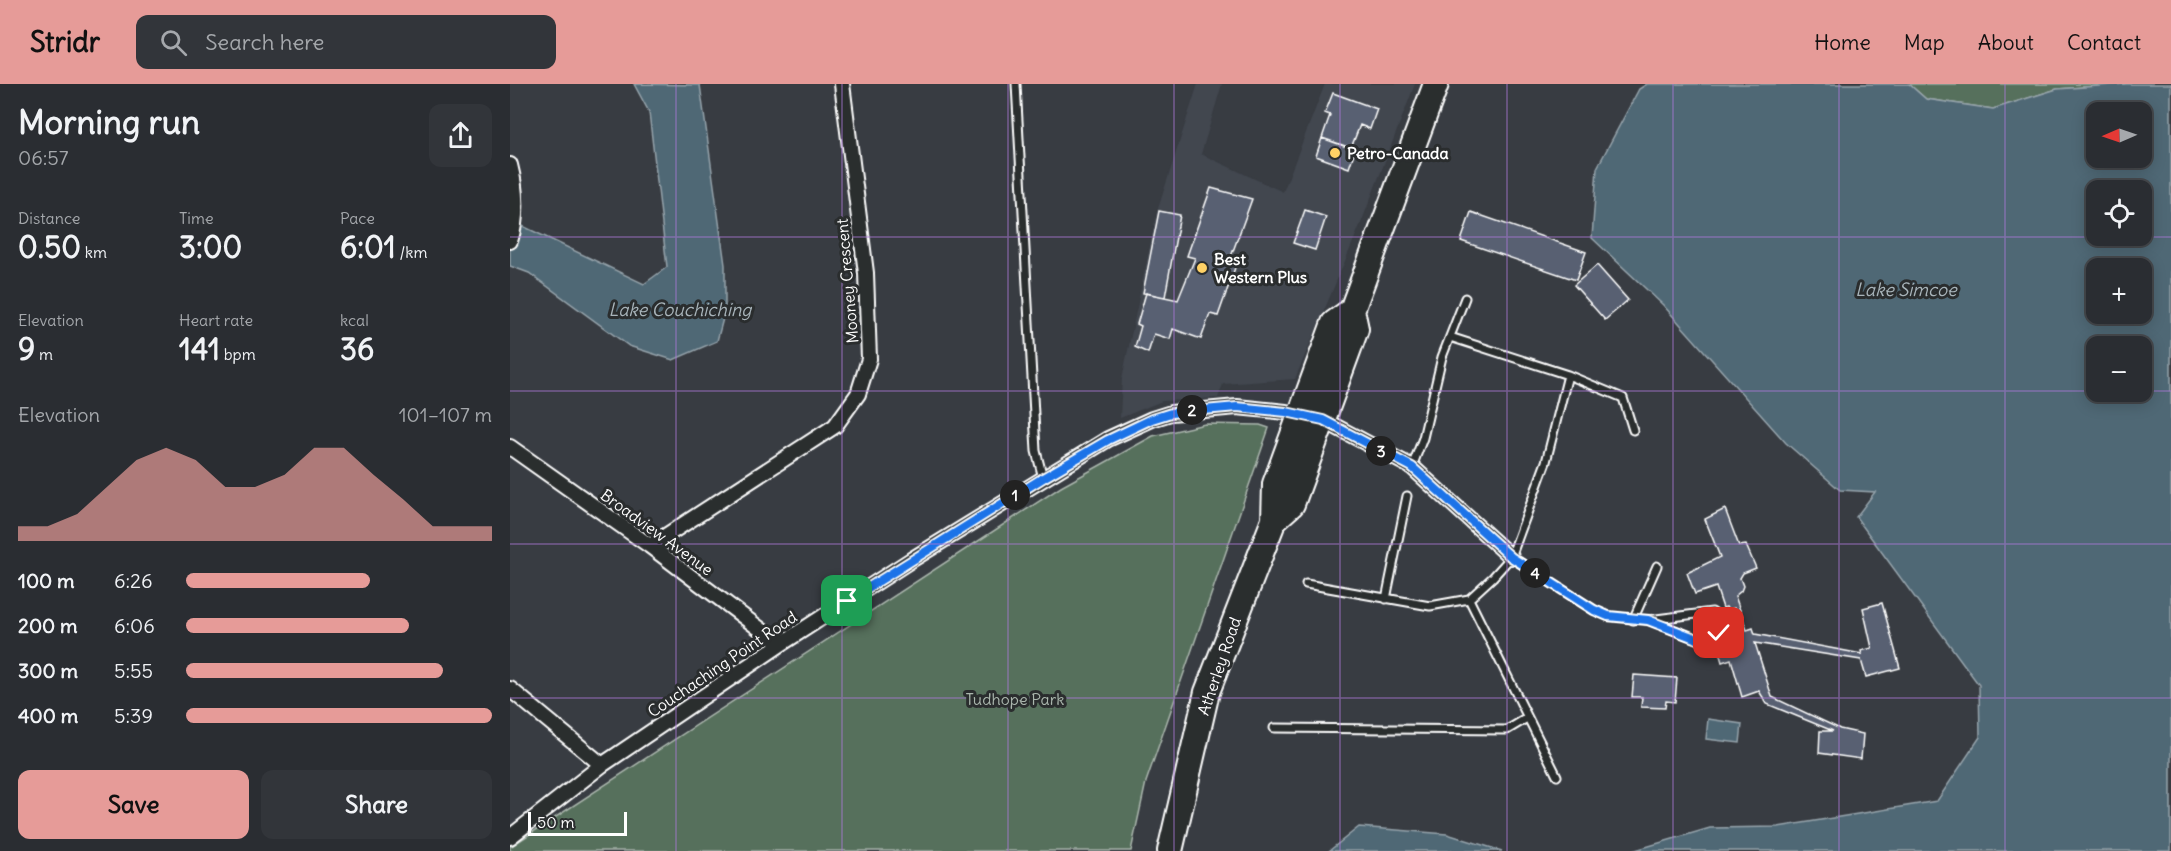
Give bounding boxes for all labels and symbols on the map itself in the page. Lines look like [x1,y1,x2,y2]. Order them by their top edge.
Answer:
north arrow [2086,102,2152,168]
place label: Petro-Canada [1347,143,1449,163]
marker: Petro-Canada [1328,146,1342,160]
street label: Mooney Crescent [832,217,862,344]
place label: Best Western Plus [1214,249,1307,287]
marker: Best Western Plus [1195,261,1209,275]
water label: Lake Simcoe [1855,278,1958,301]
water label: Lake Couchiching [609,298,753,321]
pin: 2 [1177,395,1207,425]
pin: 3 [1366,436,1396,466]
pin: 1 [1000,480,1030,510]
street label: Broadview Avenue [597,484,717,580]
pin: 4 [1520,558,1550,588]
pin [821,575,872,626]
street label: Couchaching Point Road [644,607,800,721]
pin [1693,607,1744,658]
street label: Atherley Road [1193,614,1245,718]
park label: Tudhope Park [966,689,1064,709]
scale bar [528,809,627,836]

